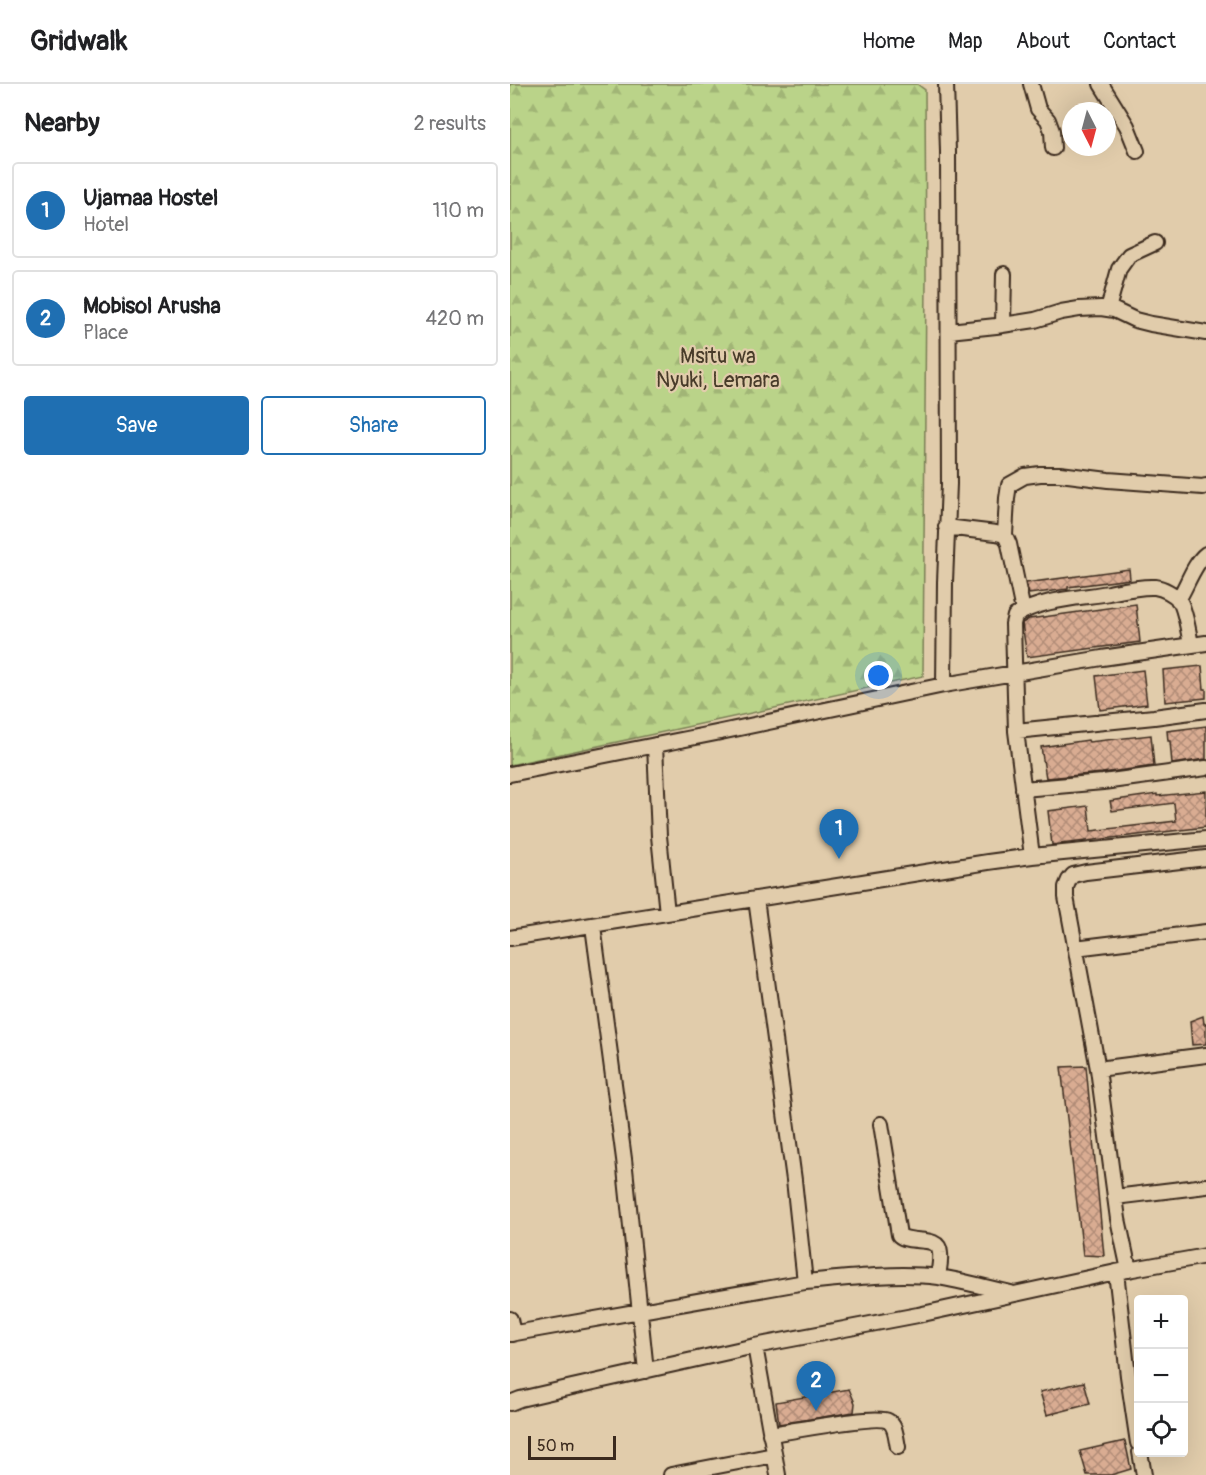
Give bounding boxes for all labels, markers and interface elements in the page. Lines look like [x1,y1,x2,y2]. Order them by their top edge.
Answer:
text: Gridwalk [30,24,128,59]
text: Home [862,28,915,55]
text: Map [948,28,983,55]
text: About [1016,28,1070,55]
text: Contact [1103,28,1176,55]
north arrow [1062,102,1116,156]
text: Nearby [24,107,100,139]
text: 2 results [414,111,486,136]
text: Ujamaa Hostel [83,184,218,212]
text: 1 [42,198,49,223]
text: 110 m [433,198,484,223]
text: Hotel [83,212,129,237]
text: Mobisol Arusha [83,292,221,320]
text: 2 [40,306,51,331]
text: 420 m [425,306,484,331]
text: Place [83,320,128,345]
park label: Msitu wa Nyuki, Lemara [656,343,780,394]
button: Save [24,396,249,455]
button: Share [261,396,486,455]
your location [864,661,893,690]
pin: 1 [820,810,858,859]
map controls [1134,1295,1188,1457]
button: + [1134,1295,1188,1349]
button: − [1134,1349,1188,1403]
pin: 2 [796,1362,836,1411]
button: locate [1134,1403,1188,1457]
scale bar [528,1433,616,1460]
text: 50 m [537,1436,574,1456]

